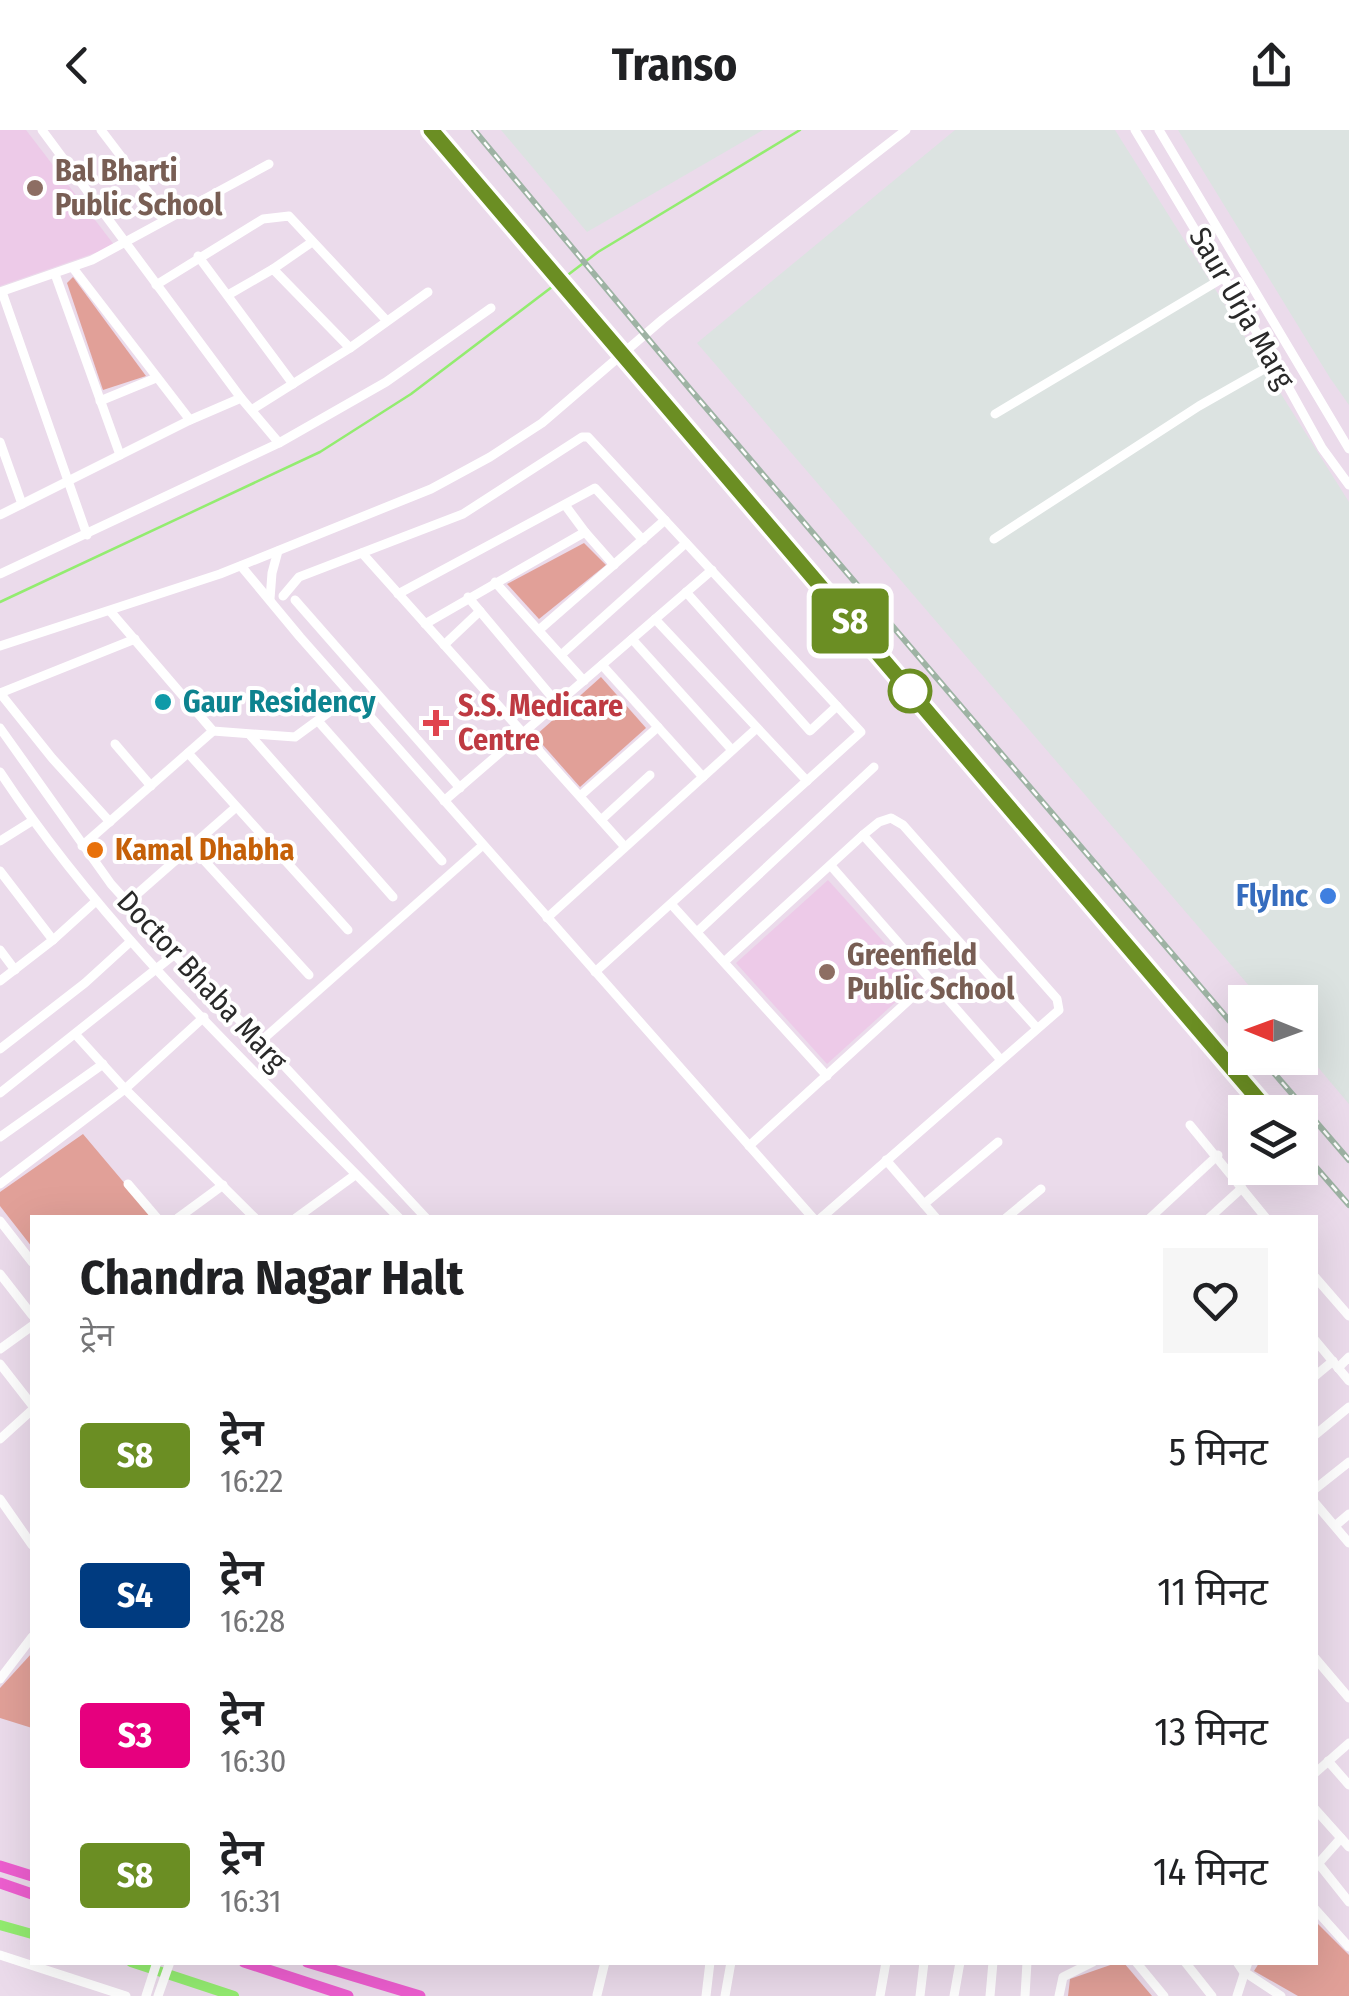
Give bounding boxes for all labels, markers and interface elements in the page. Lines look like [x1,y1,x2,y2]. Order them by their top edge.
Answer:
icon: back [50,38,105,93]
text: Transo [612,38,737,92]
icon: share [1244,38,1299,93]
place label: Bal Bharti Public School [55,153,223,223]
marker: Bal Bharti Public School [24,177,46,199]
street label: Saur Urja Marg [1181,221,1303,396]
line badge: S8 [805,588,895,654]
text: S8 [832,600,868,642]
unlabelled marker [889,670,931,712]
place label: Gaur Residency [183,684,376,720]
place label: S.S. Medicare Centre [458,688,623,758]
marker: Gaur Residency [152,691,174,713]
marker: S.S. Medicare Centre [423,710,449,736]
place label: Kamal Dhabha [115,832,294,868]
marker: Kamal Dhabha [84,839,106,861]
place label: FlyInc [1236,878,1309,914]
street label: Doctor Bhaba Marg [109,883,295,1079]
marker: FlyInc [1317,885,1339,907]
place label: Greenfield Public School [847,937,1015,1007]
marker: Greenfield Public School [816,961,838,983]
north arrow [1228,985,1318,1075]
map controls [1228,985,1318,1185]
button: layers [1228,1095,1318,1185]
button: heart [1163,1248,1268,1353]
text: Chandra Nagar Halt [80,1249,464,1307]
text: ट्रेन [80,1316,114,1354]
text: ट्रेन [220,1410,264,1456]
text: 5 मिनट [1169,1429,1268,1475]
text: S8 [117,1434,153,1476]
text: 16:22 [220,1462,283,1500]
text: ट्रेन [220,1550,264,1596]
text: 11 मिनट [1157,1569,1268,1615]
text: S4 [117,1574,153,1616]
text: 16:28 [220,1602,285,1640]
text: ट्रेन [220,1690,264,1736]
text: 13 मिनट [1154,1709,1268,1755]
text: S3 [118,1714,152,1756]
text: 16:30 [220,1742,287,1780]
text: ट्रेन [220,1830,264,1876]
text: 14 मिनट [1153,1849,1268,1895]
text: S8 [117,1854,153,1896]
text: 16:31 [220,1882,282,1920]

